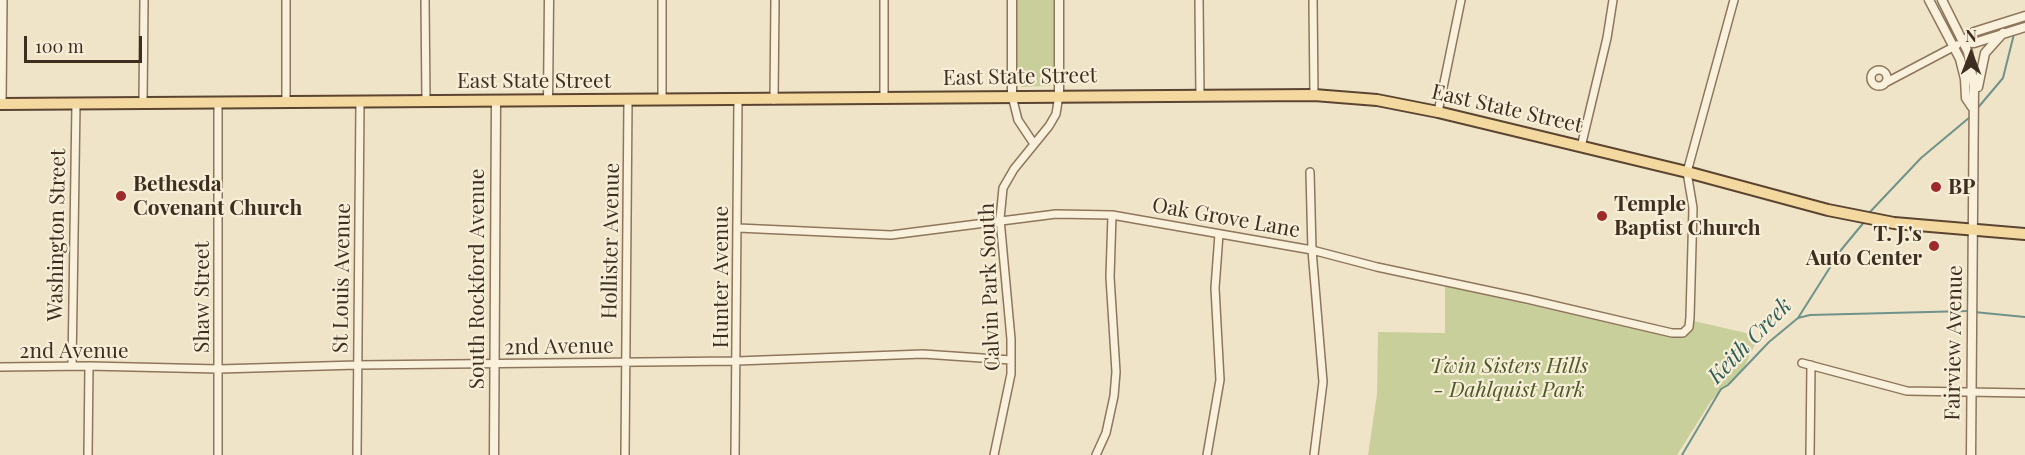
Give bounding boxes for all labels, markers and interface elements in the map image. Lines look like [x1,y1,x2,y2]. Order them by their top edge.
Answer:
scale bar [27,24,146,62]
north arrow [1941,24,2001,84]
text: N [1965,25,1977,46]
text: 100 m [35,34,84,58]
street label: East State Street [943,63,1097,91]
street label: East State Street [457,68,611,94]
street label: East State Street [1429,79,1585,139]
street label: Washington Street [43,148,71,322]
street label: Hollister Avenue [597,163,625,319]
street label: South Rockford Avenue [464,169,490,389]
place label: Bethesda Covenant Church [133,171,302,221]
place label: BP [1948,174,1976,200]
marker: BP [1929,180,1943,194]
marker: Bethesda Covenant Church [114,189,128,203]
place label: Temple Baptist Church [1614,191,1761,241]
street label: Oak Grove Lane [1150,193,1302,243]
street label: Calvin Park South [974,202,1006,372]
street label: St Louis Avenue [328,203,356,353]
street label: Hunter Avenue [708,206,734,348]
marker: Temple Baptist Church [1595,209,1609,223]
place label: T. J.'s Auto Center [1806,221,1922,271]
marker: T. J.'s Auto Center [1927,239,1941,253]
street label: Shaw Street [189,241,215,353]
street label: Fairview Avenue [1940,265,1968,421]
water label: Keith Creek [1703,293,1797,389]
street label: 2nd Avenue [504,333,614,361]
street label: 2nd Avenue [19,338,129,364]
park label: Twin Sisters Hills - Dahlquist Park [1430,353,1588,403]

